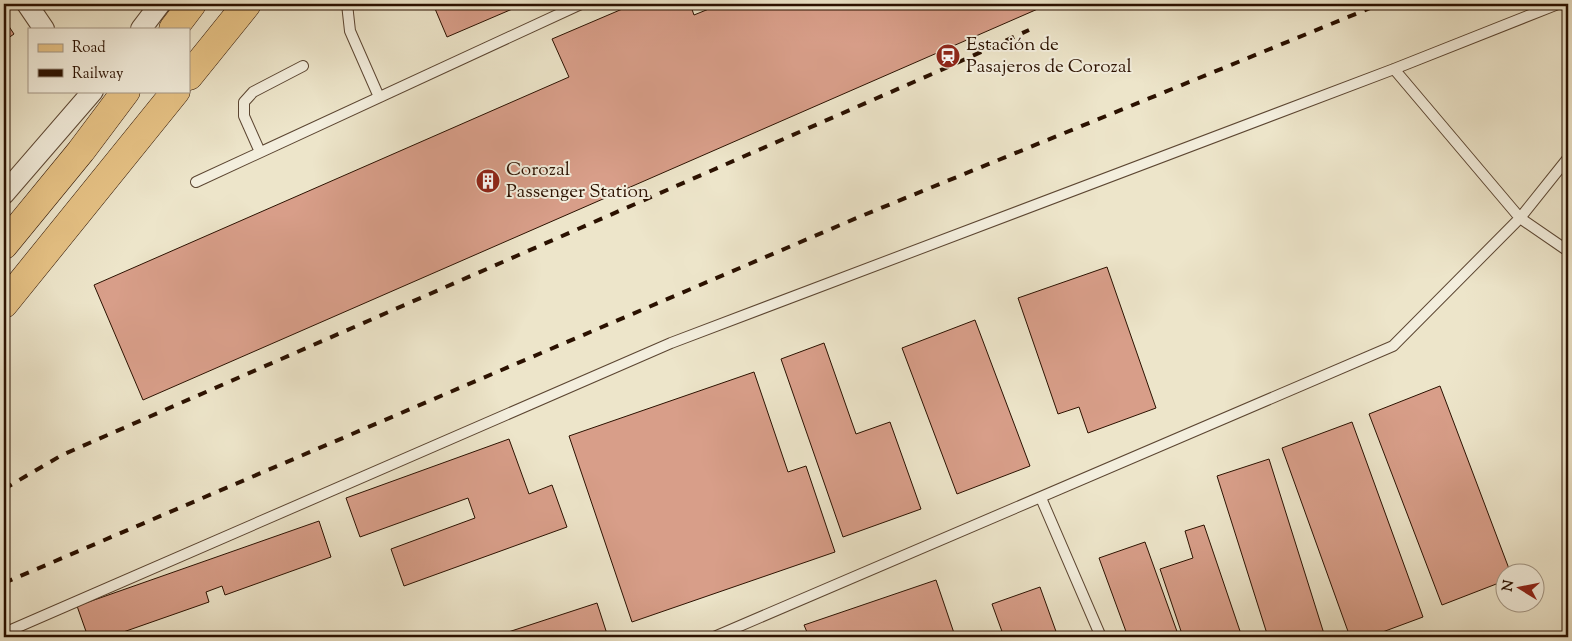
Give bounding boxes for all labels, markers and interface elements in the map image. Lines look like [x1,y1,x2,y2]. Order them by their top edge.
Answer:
legend [28,28,190,92]
place label: Estación de Pasajeros de Corozal [966,32,1132,81]
text: Road [72,38,106,59]
station icon: Estación de Pasajeros de Corozal [935,43,961,69]
text: Railway [72,64,124,85]
place label: Corozal Passenger Station [506,157,649,206]
building icon: Corozal Passenger Station [475,168,501,194]
north arrow [1494,564,1544,614]
text: N [1498,579,1520,593]

